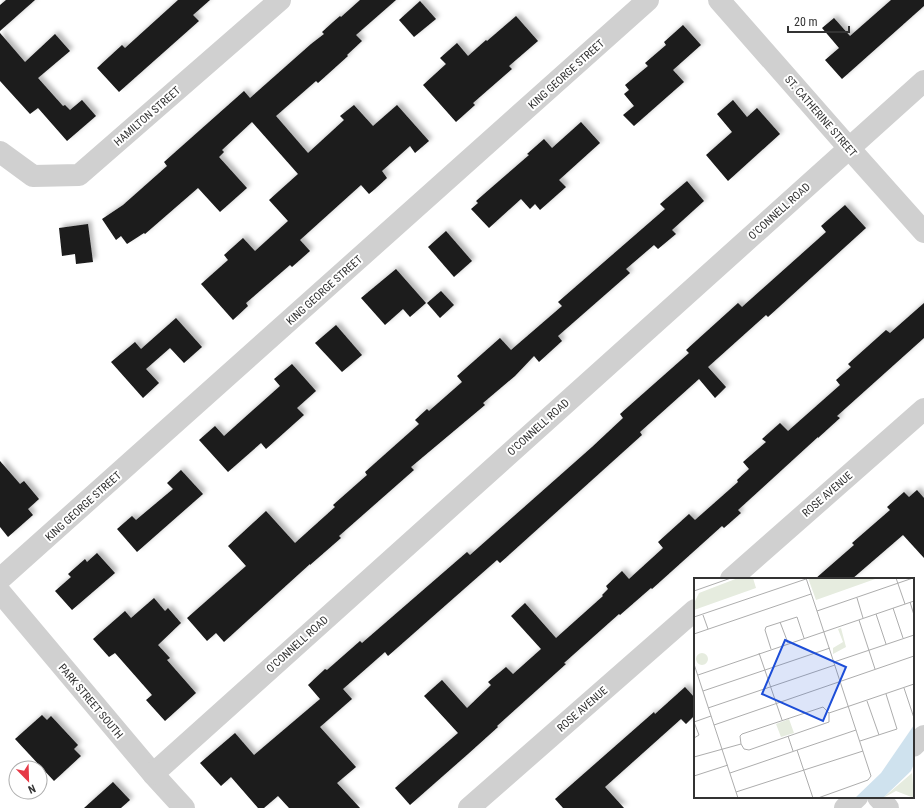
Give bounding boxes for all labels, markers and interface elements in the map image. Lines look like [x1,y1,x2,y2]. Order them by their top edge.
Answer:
scale bar [788,8,849,34]
text: 20 m [794,15,818,29]
street label: KING GEORGE STREET [526,37,607,112]
street label: ST. CATHERINE STREET [782,73,859,160]
street label: HAMILTON STREET [112,84,183,149]
street label: O'CONNELL ROAD [746,180,813,242]
street label: KING GEORGE STREET [284,253,365,328]
street label: O'CONNELL ROAD [505,396,572,458]
street label: KING GEORGE STREET [43,469,124,544]
street label: ROSE AVENUE [800,469,855,520]
inset map [694,578,914,798]
street label: O'CONNELL ROAD [264,613,331,675]
street label: PARK STREET SOUTH [56,661,126,741]
street label: ROSE AVENUE [555,684,610,735]
north arrow [8,760,48,800]
text: N [26,781,37,796]

